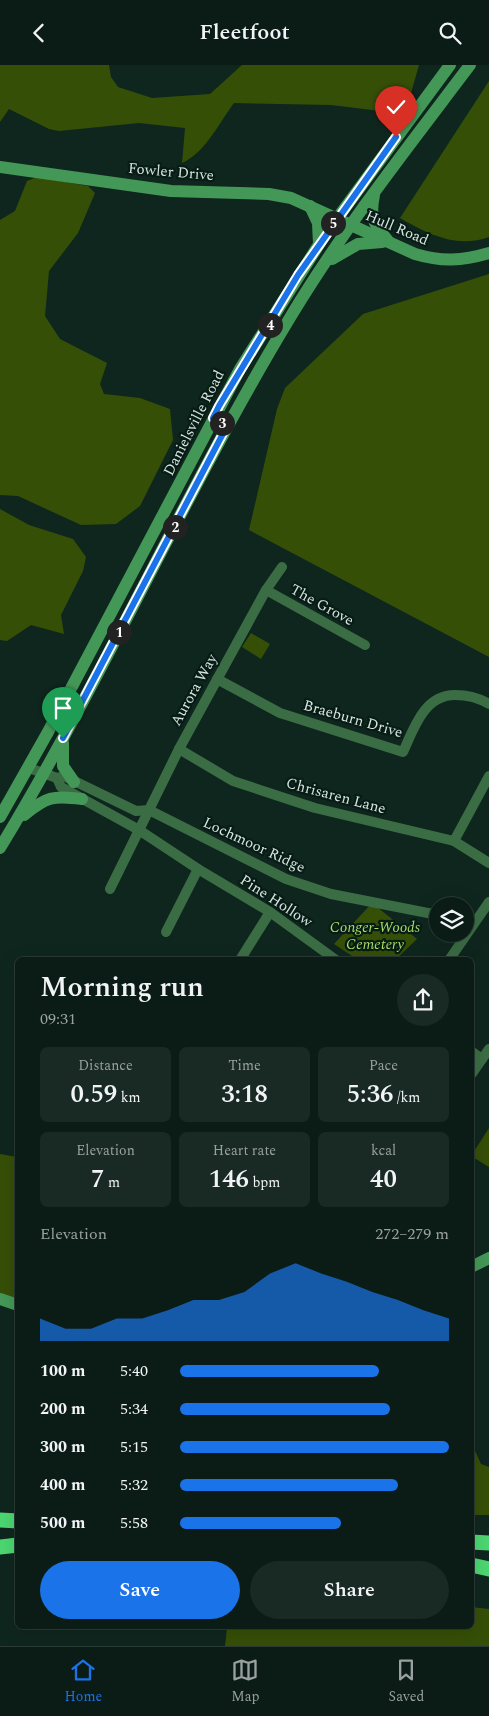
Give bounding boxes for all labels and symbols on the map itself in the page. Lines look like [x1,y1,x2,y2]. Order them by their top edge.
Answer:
pin [375,86,417,137]
street label: Fowler Drive [127,157,215,187]
street label: Hull Road [362,204,432,252]
pin: 5 [320,211,346,235]
pin: 4 [258,313,282,337]
street label: Danielsville Road [157,366,231,480]
pin: 3 [210,411,234,435]
pin: 2 [162,515,188,539]
street label: The Grove [286,578,358,632]
pin: 1 [106,619,132,645]
street label: Aurora Way [165,649,224,730]
pin [42,687,84,738]
street label: Braeburn Drive [301,694,405,744]
street label: Chrisaren Lane [283,772,389,820]
street label: Lochmoor Ridge [199,811,309,879]
street label: Pine Hollow [235,869,317,933]
park label: Conger-Woods Cemetery [330,916,421,956]

